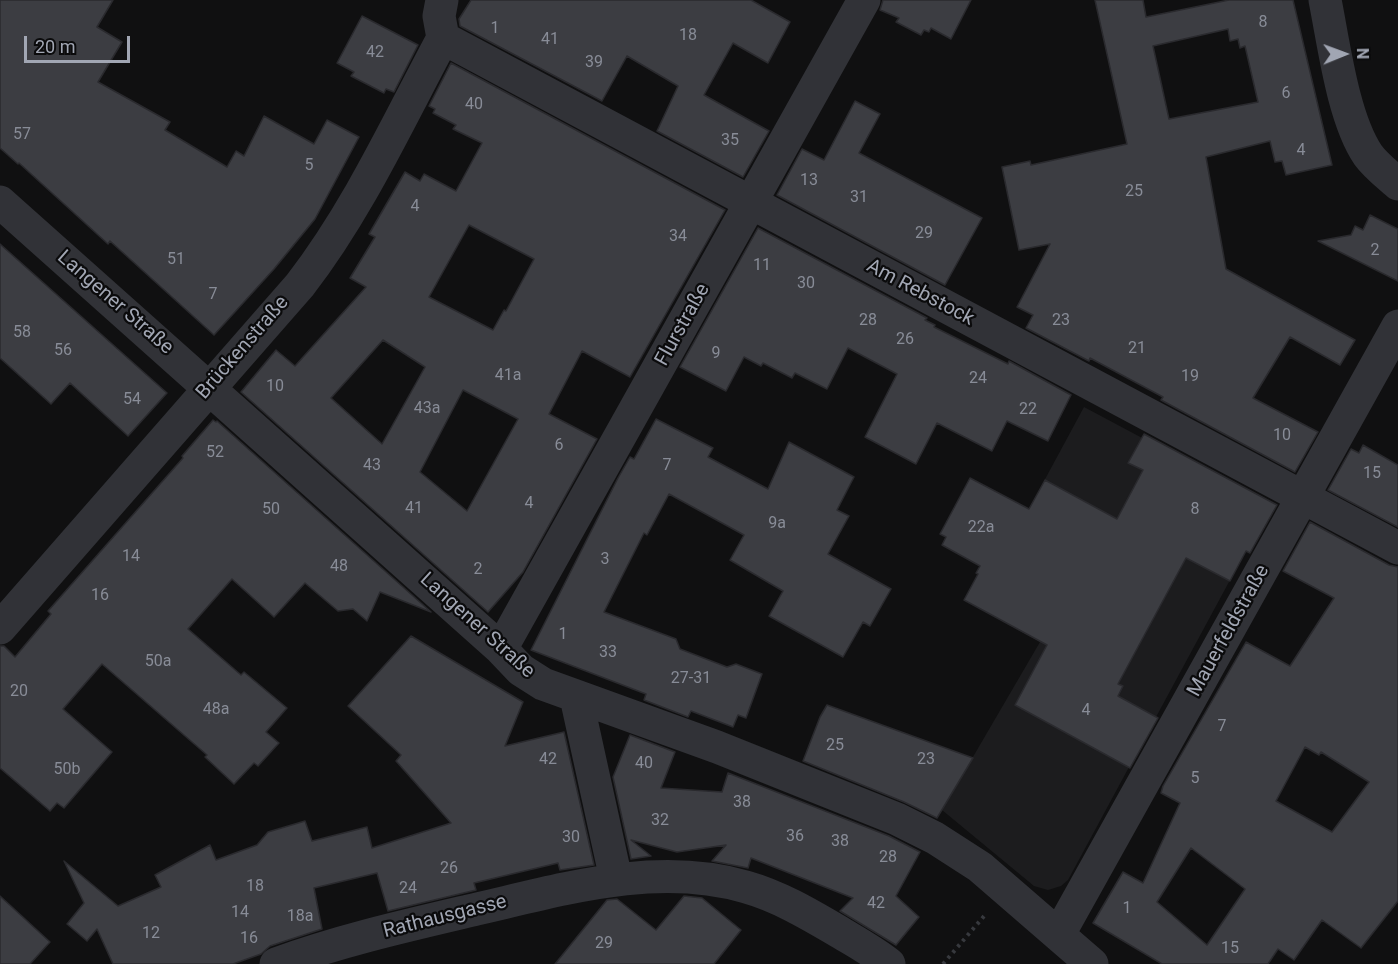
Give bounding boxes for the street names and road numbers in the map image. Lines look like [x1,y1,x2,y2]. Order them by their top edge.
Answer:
street label: Langener Straße [52,246,178,360]
street label: Am Rebstock [862,255,978,331]
street label: Flurstraße [651,280,715,370]
street label: Brückenstraße [192,291,294,405]
street label: Mauerfeldstraße [1183,561,1275,701]
street label: Langener Straße [415,568,539,684]
street label: Rathausgasse [381,890,509,944]

